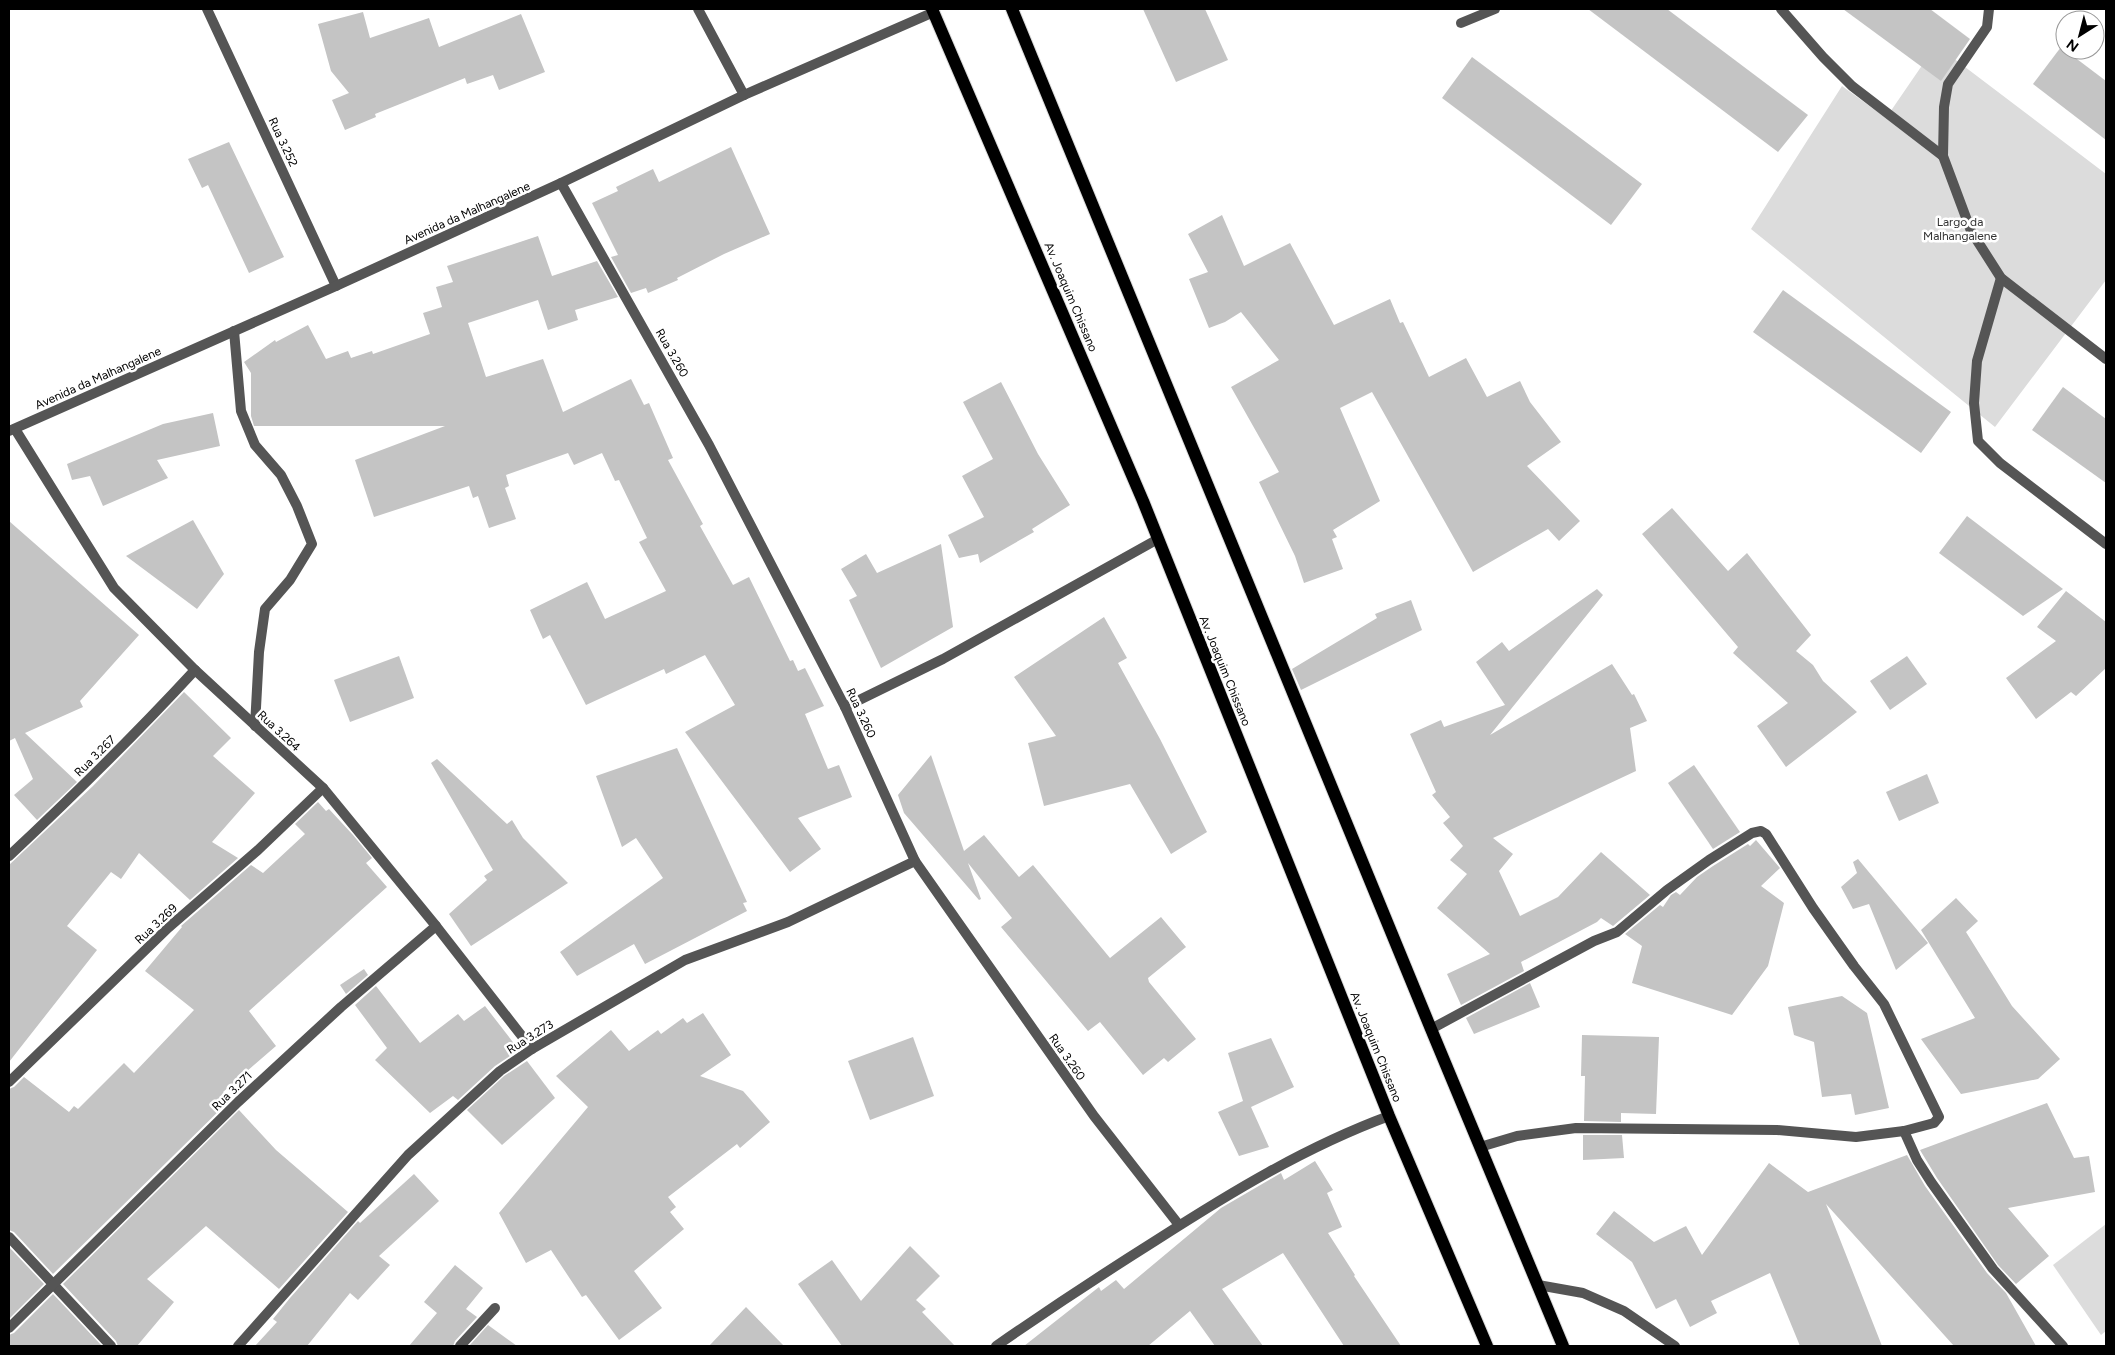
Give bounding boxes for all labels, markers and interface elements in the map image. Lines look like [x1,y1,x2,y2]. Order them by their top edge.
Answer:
north arrow [2055,10,2105,60]
text: N [2063,35,2082,55]
street label: Rua 3.252 [266,115,300,169]
street label: Avenida da Malhangalene [402,179,533,247]
park label: Largo da Malhangalene [1923,215,1997,243]
street label: Av. Joaquim Chissano [1042,240,1100,354]
street label: Rua 3.260 [653,326,692,380]
street label: Avenida da Malhangalene [33,344,164,412]
street label: Av. Joaquim Chissano [1196,614,1254,728]
street label: Rua 3.260 [843,686,879,740]
street label: Rua 3.264 [255,708,304,755]
street label: Rua 3.267 [72,732,119,779]
street label: Rua 3.269 [132,901,180,947]
street label: Av. Joaquim Chissano [1347,990,1405,1104]
street label: Rua 3.273 [504,1017,556,1057]
street label: Rua 3.260 [1046,1031,1088,1083]
street label: Rua 3.271 [209,1068,255,1114]

